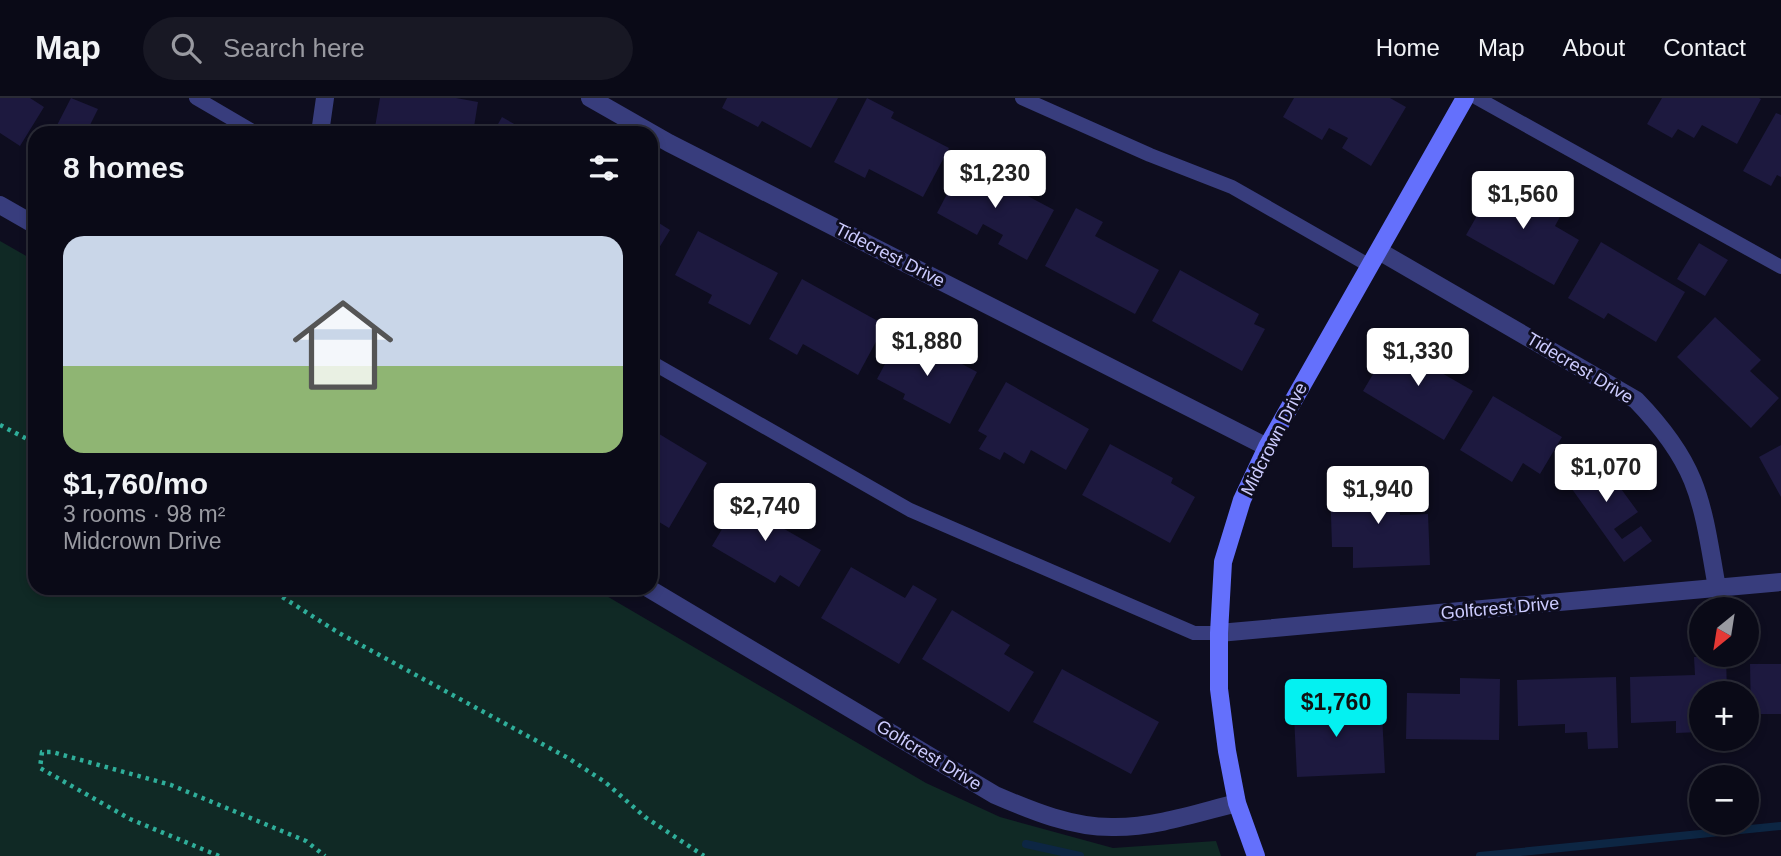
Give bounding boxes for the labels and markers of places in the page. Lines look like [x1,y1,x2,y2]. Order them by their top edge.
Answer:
pin: $1,230 [938,150,1052,210]
pin: $1,560 [1466,172,1580,231]
pin: $1,880 [870,318,984,378]
pin: $1,330 [1361,328,1475,388]
pin: $1,070 [1549,444,1663,504]
pin: $1,940 [1321,466,1435,526]
pin: $2,740 [708,484,822,543]
pin: $1,760 [1279,680,1393,739]

